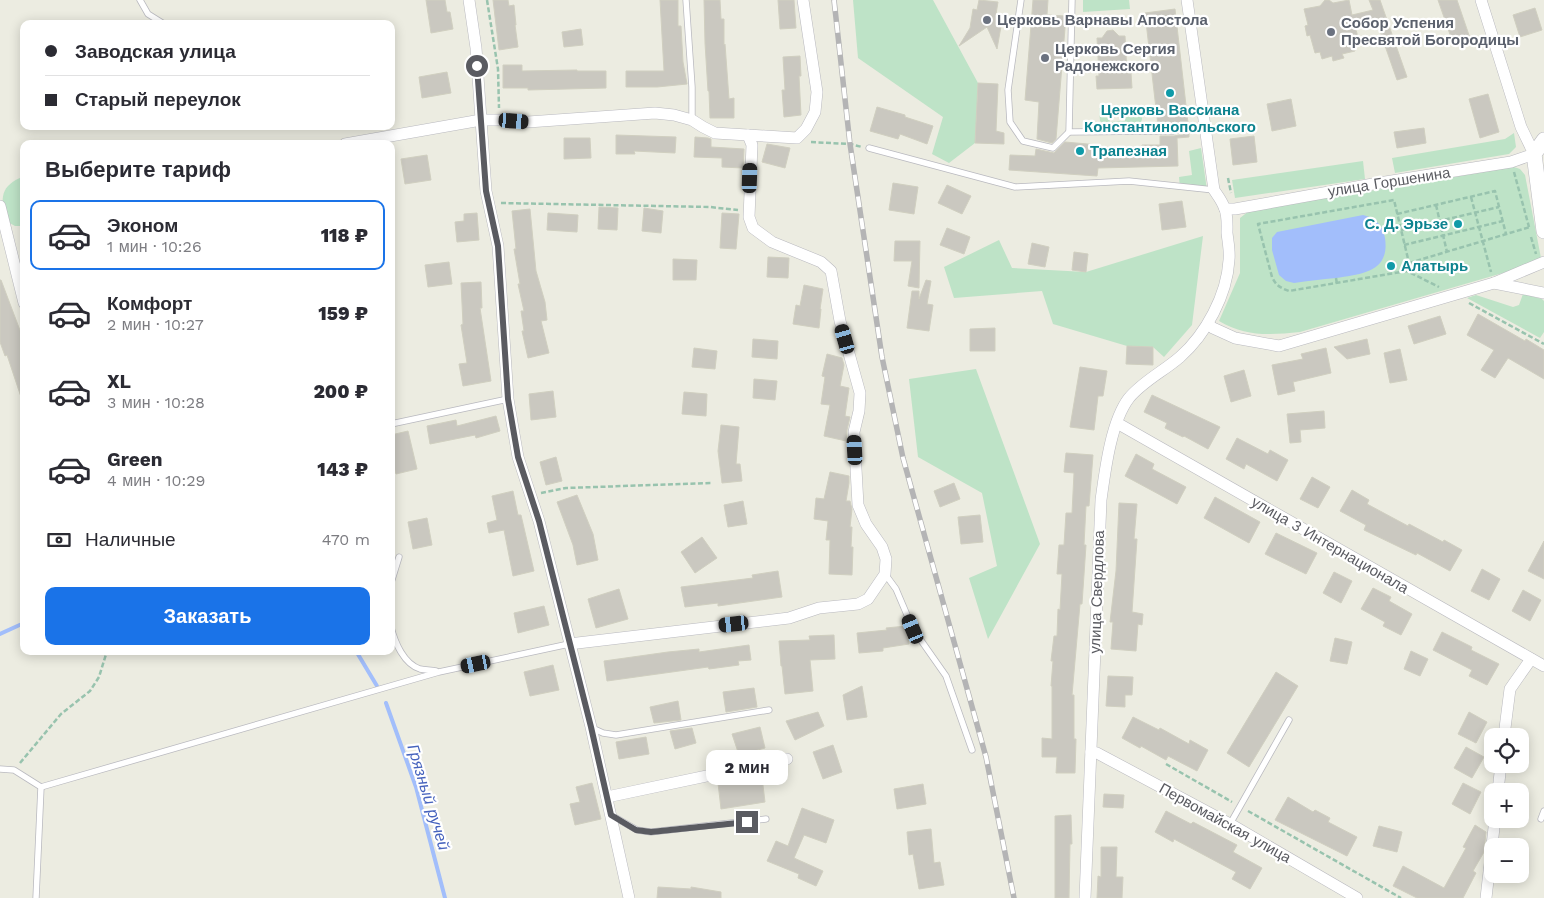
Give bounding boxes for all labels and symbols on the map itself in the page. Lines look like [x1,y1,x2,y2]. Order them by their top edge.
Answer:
place label: Церковь Варнавы Апостола [997,11,1209,29]
marker: Церковь Варнавы Апостола [981,14,993,26]
place label: Собор Успения Пресвятой Богородицы [1341,14,1519,49]
marker: Собор Успения Пресвятой Богородицы [1325,26,1337,38]
place label: Церковь Сергия Радонежского [1055,40,1175,75]
marker: Церковь Сергия Радонежского [1039,52,1051,64]
route start [466,55,488,77]
marker: Церковь Вассиана Константинопольского [1164,87,1176,99]
place label: Церковь Вассиана Константинопольского [1084,101,1256,136]
car [498,112,529,130]
place label: Трапезная [1090,142,1167,160]
marker: Трапезная [1074,145,1086,157]
car [741,163,758,193]
street label: улица Горшенина [1326,163,1452,201]
place label: С. Д. Эрьзе [1365,215,1448,233]
marker: С. Д. Эрьзе [1452,218,1464,230]
place label: Алатырь [1401,257,1468,275]
marker: Алатырь [1385,260,1397,272]
car [833,323,856,355]
car [846,435,863,465]
street label: улица 3 Интернационала [1248,493,1412,598]
street label: улица Свердлова [1086,529,1108,654]
car [900,612,925,646]
car [718,615,749,633]
car [459,654,492,674]
water label: Грязный ручей [403,742,454,853]
callout: 2 мин [706,750,788,784]
street label: Первомайская улица [1156,779,1295,867]
route end [736,811,758,833]

